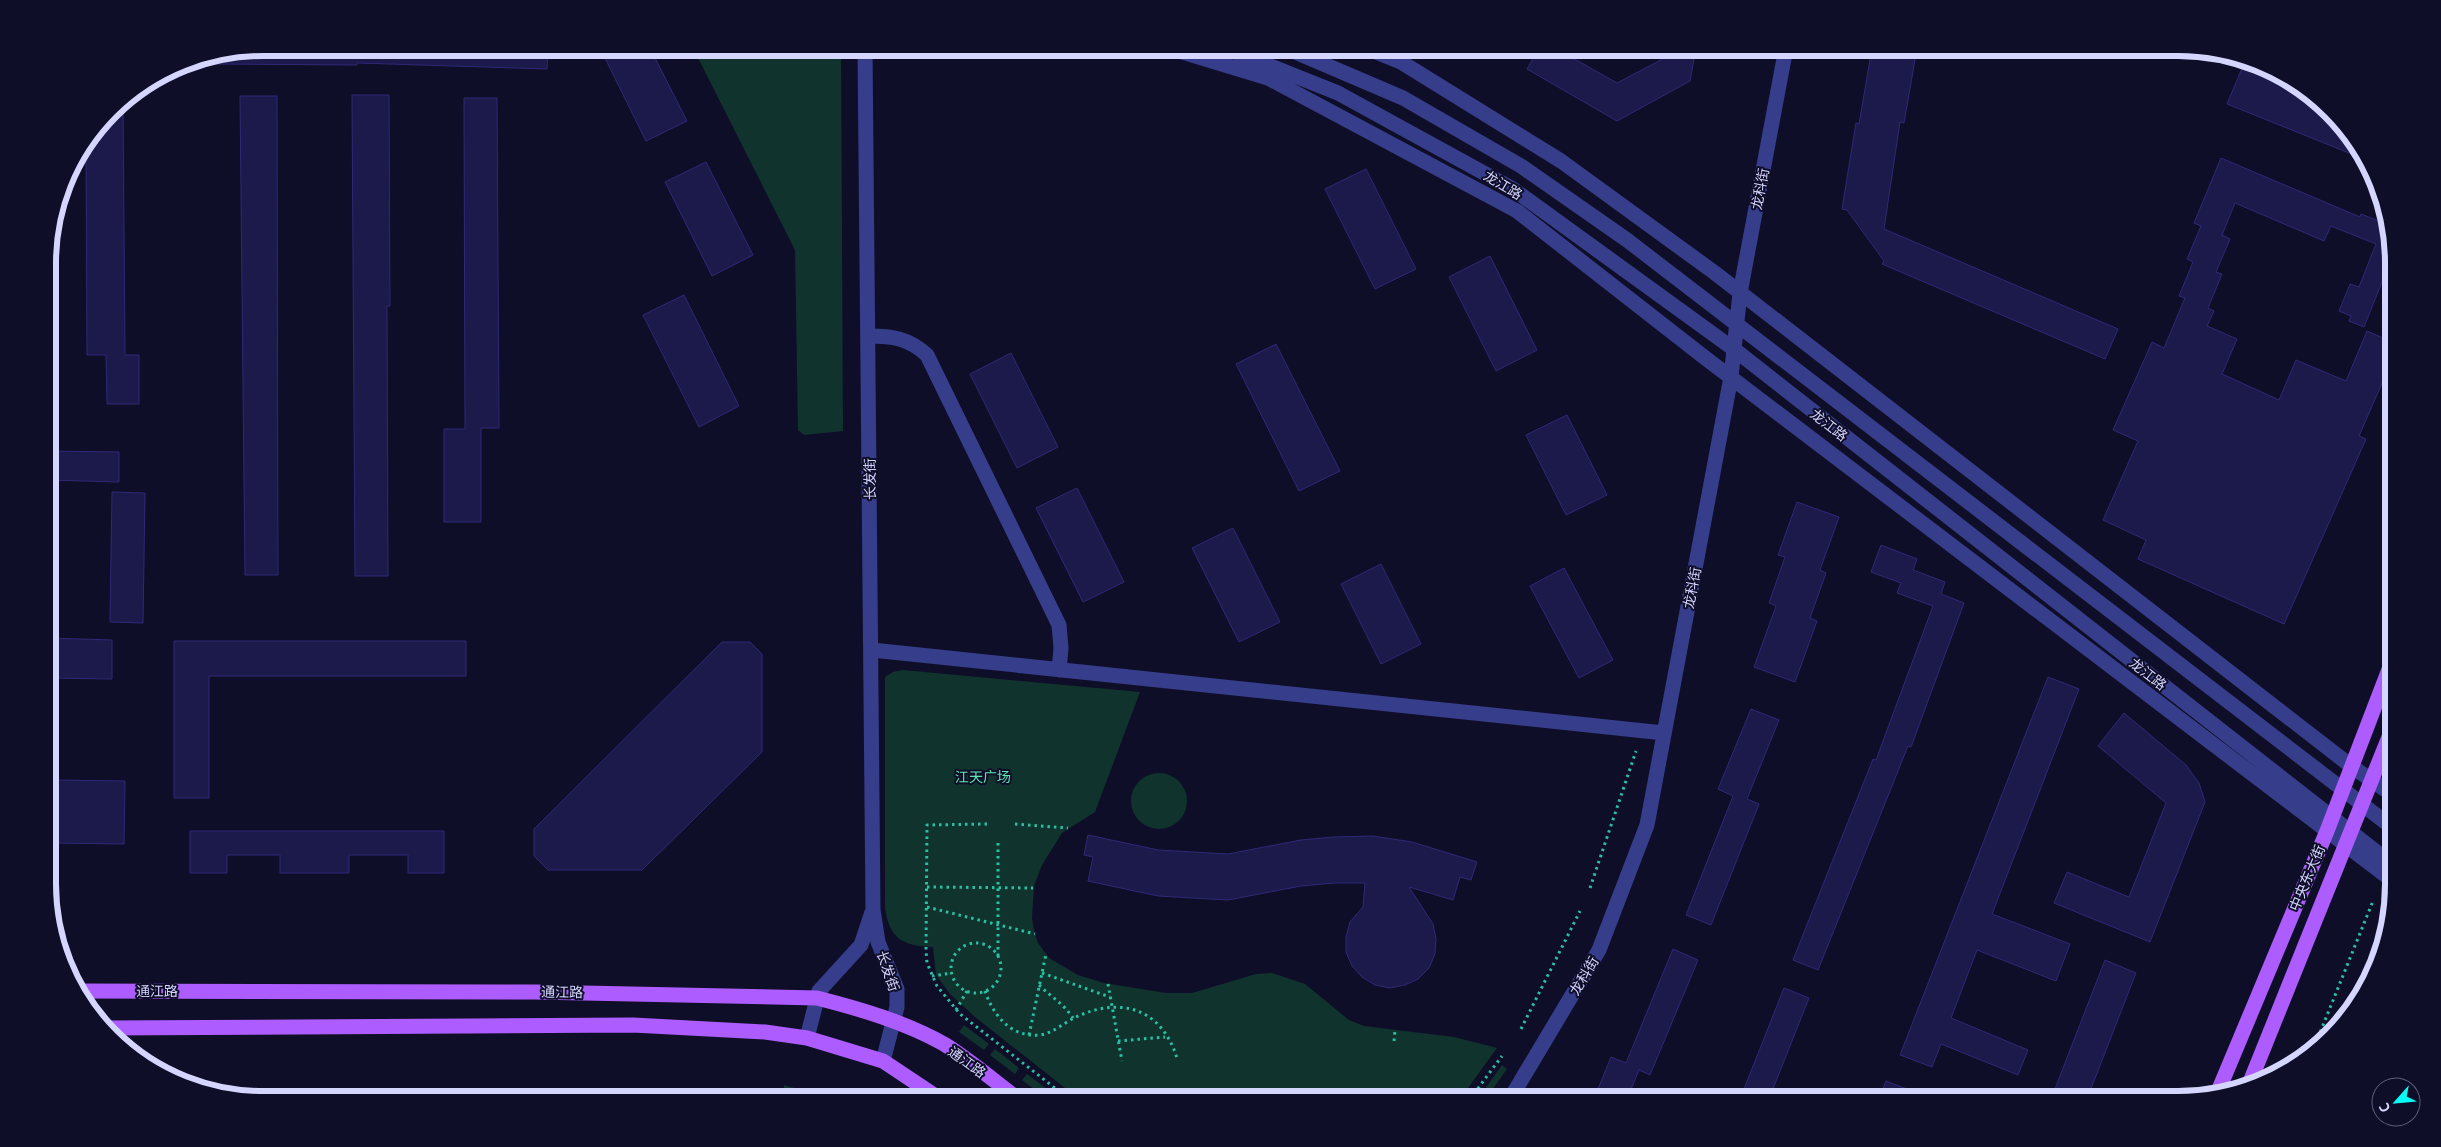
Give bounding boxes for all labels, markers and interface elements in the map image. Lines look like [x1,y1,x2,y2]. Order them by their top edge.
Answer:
street label: 龙江路 [1480,166,1526,204]
street label: 龙科街 [1747,167,1773,211]
street label: 龙江路 [1807,405,1851,445]
street label: 长发街 [861,458,879,500]
street label: 龙科街 [1679,566,1705,610]
street label: 龙江路 [2126,654,2170,694]
park label: 江天广场 [955,768,1011,786]
street label: 中央东大街 [2285,842,2329,914]
street label: 长发街 [873,948,903,994]
street label: 龙科街 [1565,953,1603,999]
street label: 通江路 [136,982,178,1000]
street label: 通江路 [541,983,583,1001]
street label: 通江路 [945,1042,989,1082]
north arrow [2371,1077,2421,1127]
text: С [2375,1100,2394,1115]

